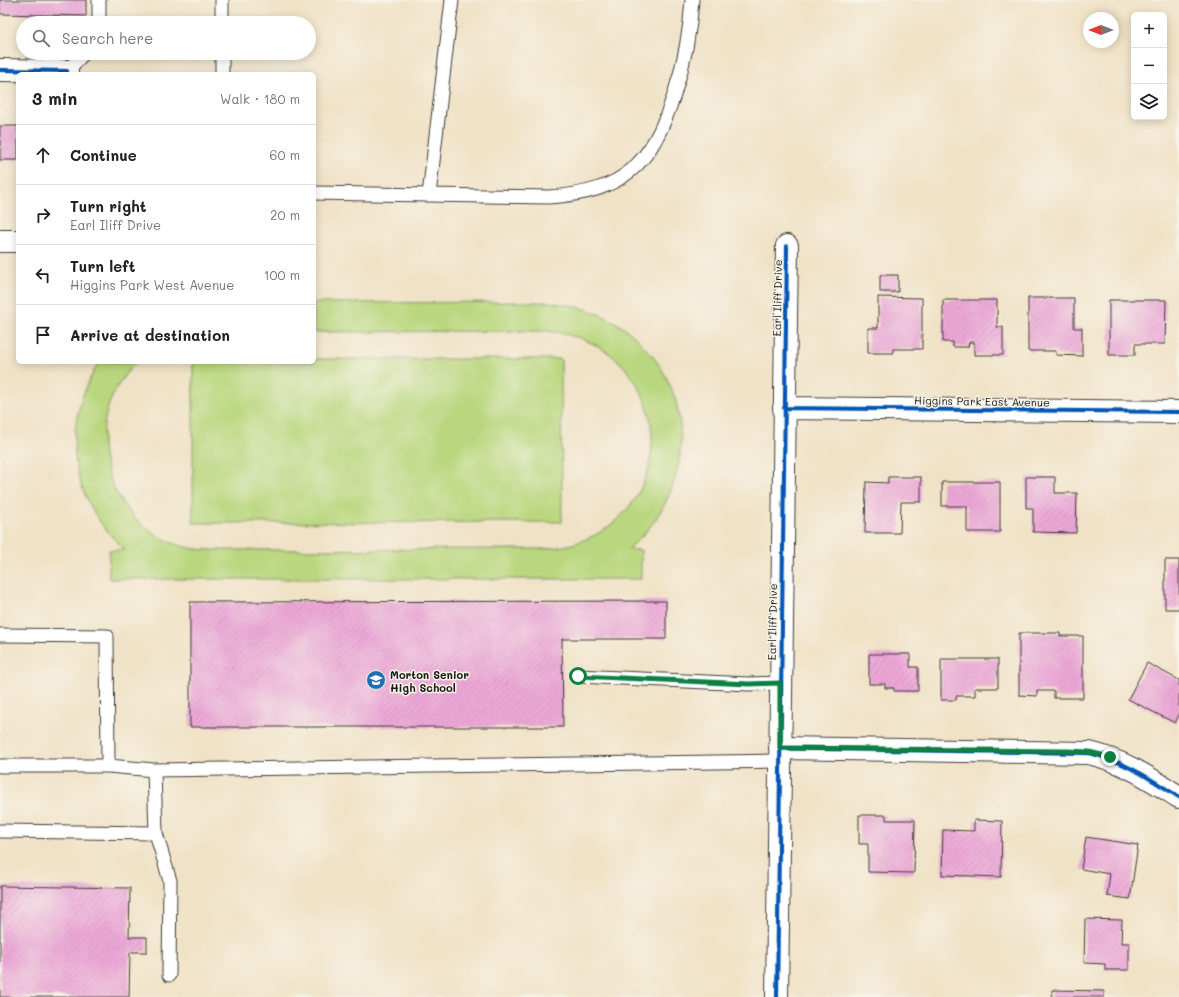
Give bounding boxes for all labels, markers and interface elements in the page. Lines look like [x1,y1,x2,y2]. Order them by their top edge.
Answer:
north arrow [1083,12,1119,48]
map controls [1131,12,1167,120]
button: + [1131,12,1167,48]
search box [16,16,316,60]
icon: search [30,27,52,49]
text: Search here [62,28,153,48]
button: − [1131,48,1167,84]
button: layers [1131,84,1167,120]
text: 3 min [32,87,77,109]
text: Walk · 180 m [220,90,300,107]
icon: ahead [32,144,54,166]
text: Continue [70,145,137,165]
text: 60 m [270,146,300,163]
text: Turn right [70,196,147,216]
icon: right [32,204,54,226]
text: 20 m [270,206,300,223]
text: Earl Iliff Drive [70,216,161,233]
text: Turn left [70,256,135,276]
street label: Earl Iliff Drive [769,259,785,337]
icon: left [32,264,54,286]
text: 100 m [264,266,300,283]
text: Higgins Park West Avenue [70,276,234,293]
icon: arrive [32,324,54,346]
text: Arrive at destination [70,325,230,345]
street label: Higgins Park East Avenue [914,392,1050,410]
street label: Earl Iliff Drive [764,583,780,661]
place label: Morton Senior High School [390,667,469,695]
route start [569,667,587,685]
school or university icon: Morton Senior High School [365,669,387,691]
route end [1101,748,1119,766]

